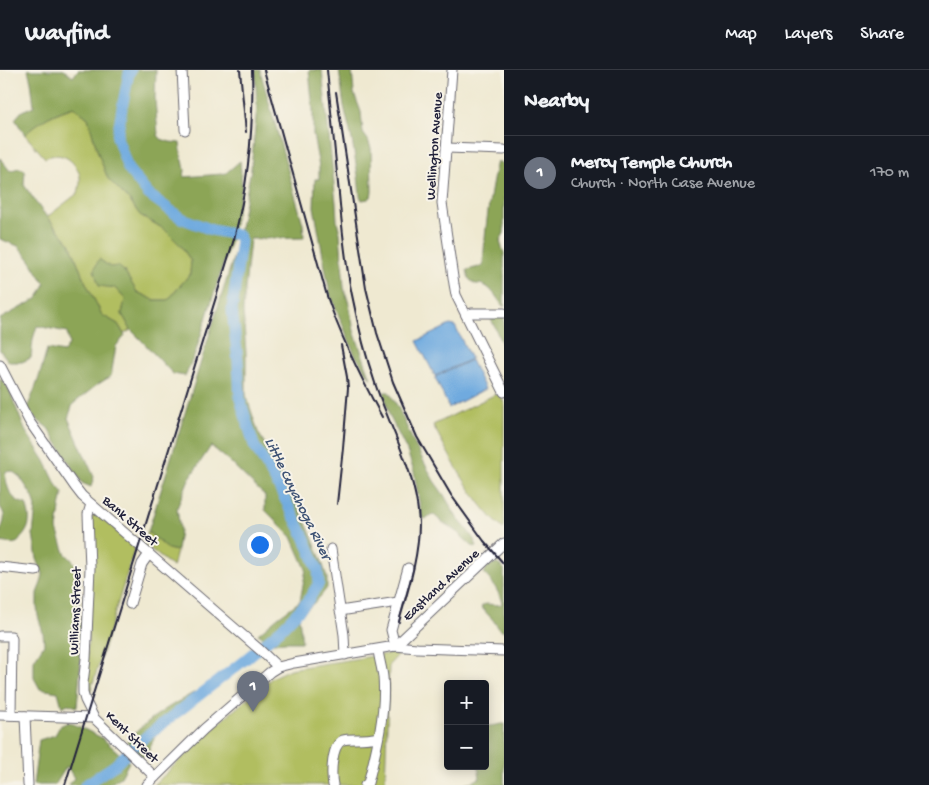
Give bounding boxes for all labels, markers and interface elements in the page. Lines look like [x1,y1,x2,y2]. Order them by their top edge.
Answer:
text: Wayfind [25,20,109,49]
text: Map [725,24,757,45]
text: Layers [785,24,832,45]
text: Share [860,24,904,45]
text: Nearby [524,90,589,115]
street label: Wellington Avenue [423,91,448,201]
text: Mercy Temple Church [571,152,732,175]
text: 1 [537,164,543,183]
text: 170 m [870,164,909,183]
text: Church · North Case Avenue [571,175,755,194]
water label: Little Cuyahoga River [260,435,336,565]
street label: Bank Street [97,492,162,552]
your location [247,532,273,558]
street label: Eastland Avenue [400,546,484,626]
street label: Williams Street [66,566,87,655]
pin: 1 [237,671,269,712]
map controls [444,680,489,770]
button: + [444,680,489,725]
street label: Kent Street [101,708,163,768]
button: − [444,725,489,770]

